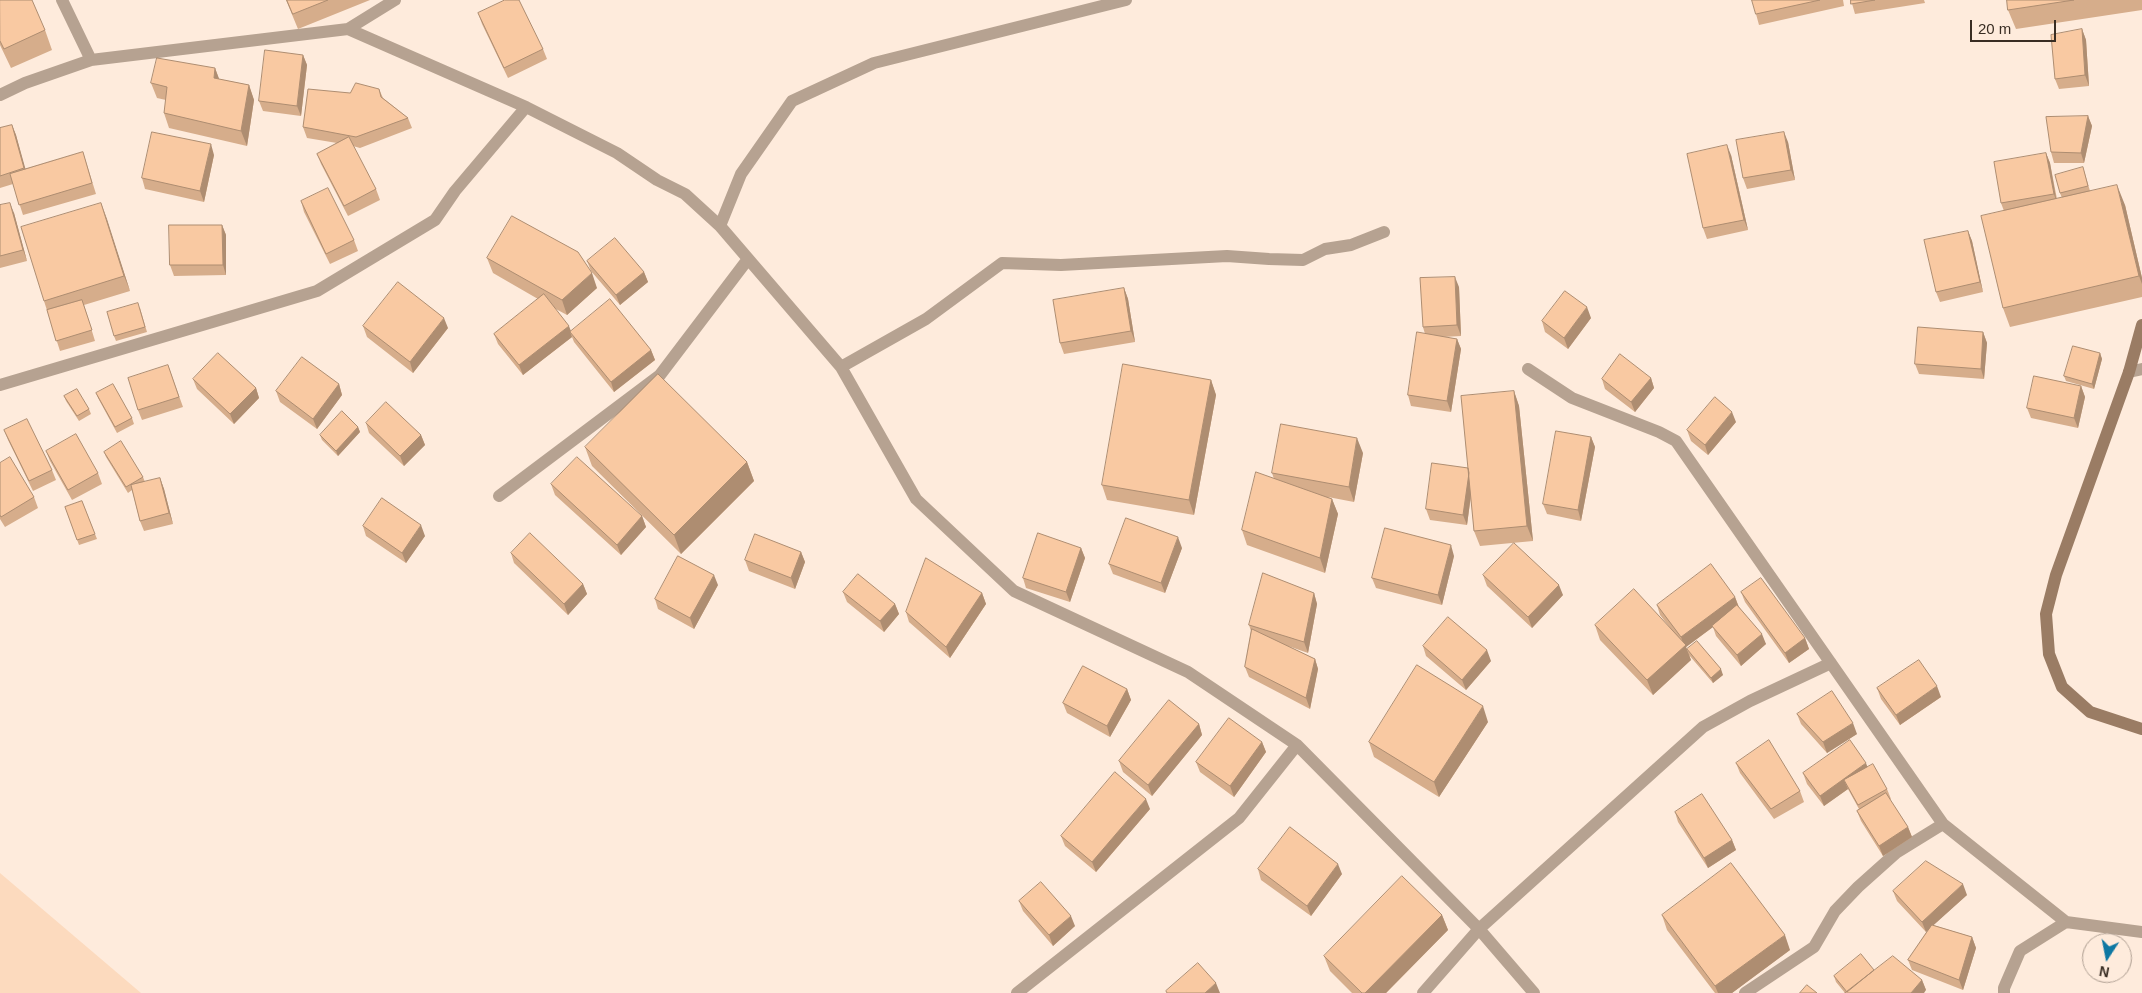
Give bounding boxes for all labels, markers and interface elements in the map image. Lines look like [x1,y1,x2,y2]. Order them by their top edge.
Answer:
scale bar [1972,10,2058,42]
text: 20 m [1978,20,2011,37]
north arrow [2082,933,2132,983]
text: N [2098,963,2111,981]

